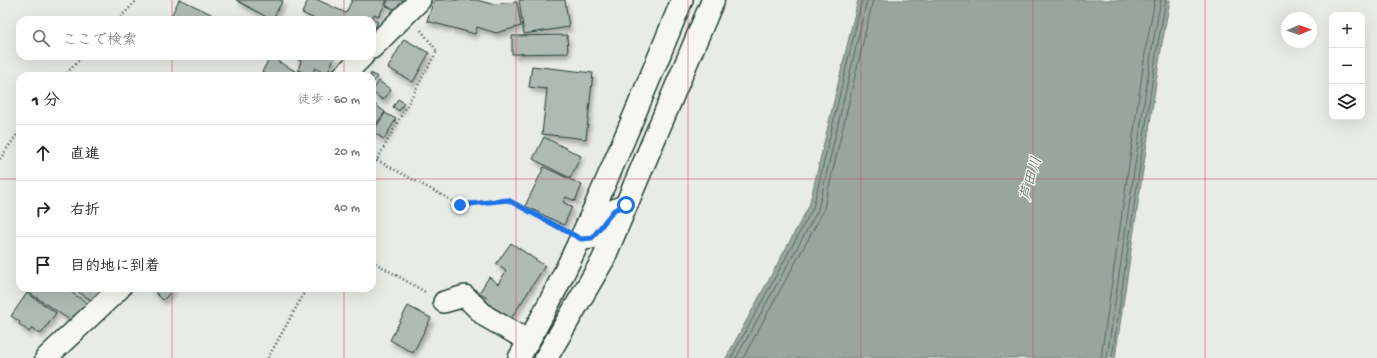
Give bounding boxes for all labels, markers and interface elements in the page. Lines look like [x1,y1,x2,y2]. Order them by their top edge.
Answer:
north arrow [1281,12,1317,48]
map controls [1329,12,1365,120]
button: + [1329,12,1365,48]
search box [16,16,376,60]
icon: search [30,27,52,49]
text: ここで検索 [62,32,137,50]
button: − [1329,48,1365,84]
button: layers [1329,84,1365,120]
text: 1 分 [32,92,60,112]
text: 徒歩 · 60 m [297,93,360,108]
icon: ahead [32,142,54,164]
text: 20 m [334,145,360,160]
text: 直進 [70,146,100,164]
water label: 芦田川 [1016,155,1047,203]
route end [451,196,469,214]
route start [617,196,635,214]
icon: right [32,198,54,220]
text: 40 m [334,201,360,216]
text: 右折 [70,202,100,220]
icon: arrive [32,254,54,276]
text: 目的地に到着 [70,258,160,276]

